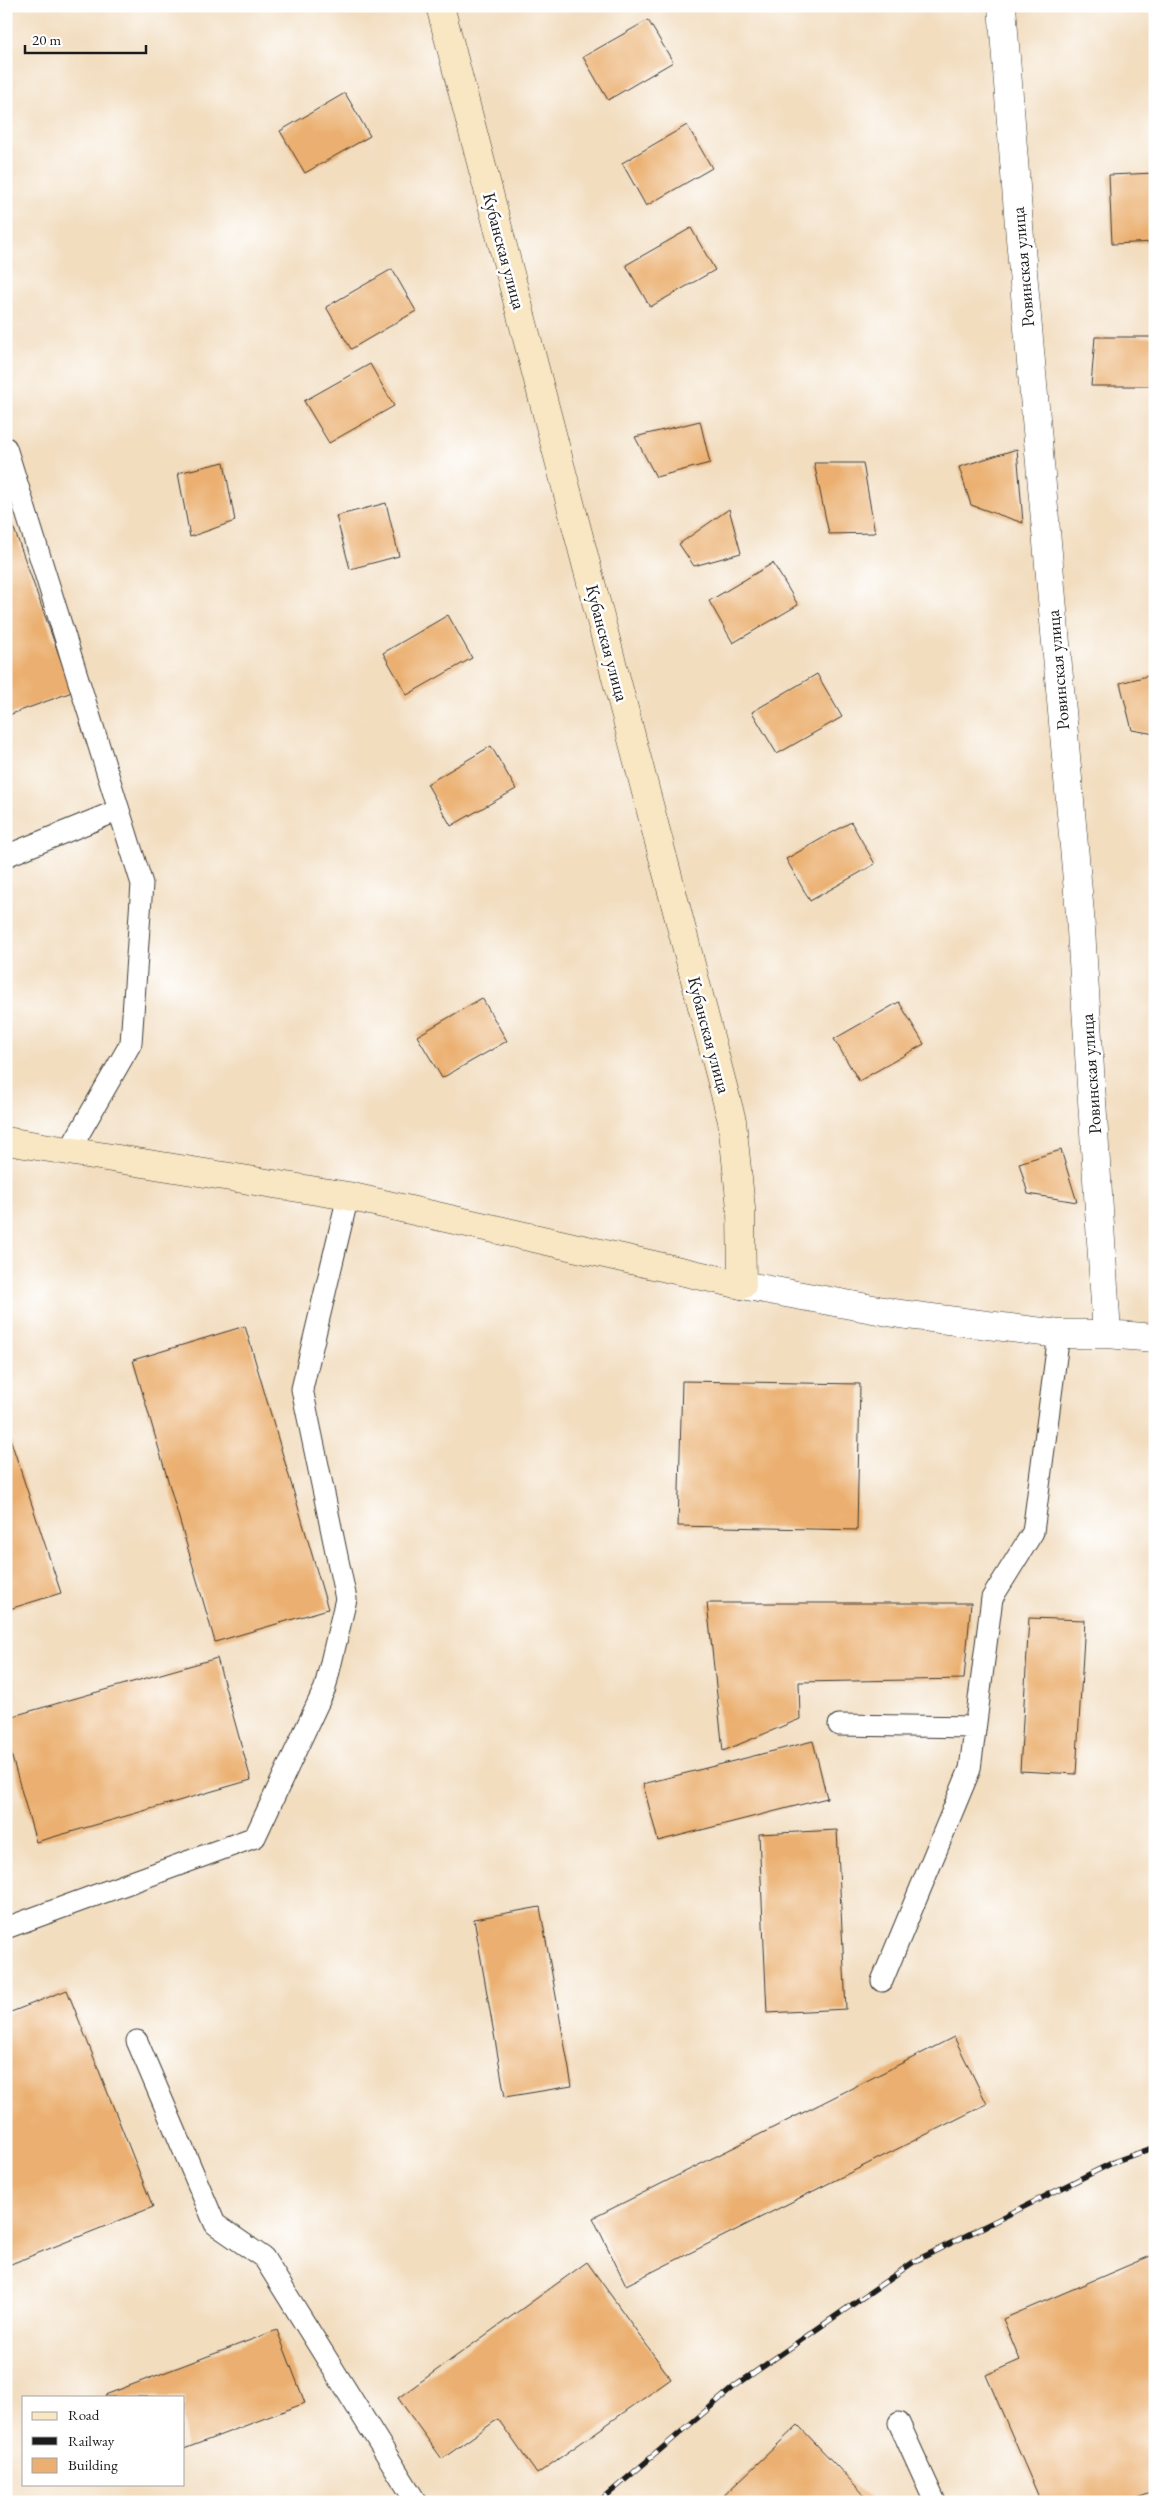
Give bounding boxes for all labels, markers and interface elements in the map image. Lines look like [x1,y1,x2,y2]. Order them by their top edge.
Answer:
scale bar [25,22,146,54]
text: 20 m [32,30,61,49]
street label: Кубанская улица [478,190,531,313]
street label: Ровинская улица [1006,205,1039,328]
street label: Кубанская улица [581,582,634,705]
street label: Ровинская улица [1041,608,1074,731]
street label: Кубанская улица [683,974,736,1097]
street label: Ровинская улица [1075,1012,1106,1135]
legend [22,2396,185,2486]
text: Road [68,2405,100,2424]
text: Railway [68,2431,115,2450]
text: Building [68,2455,118,2474]

